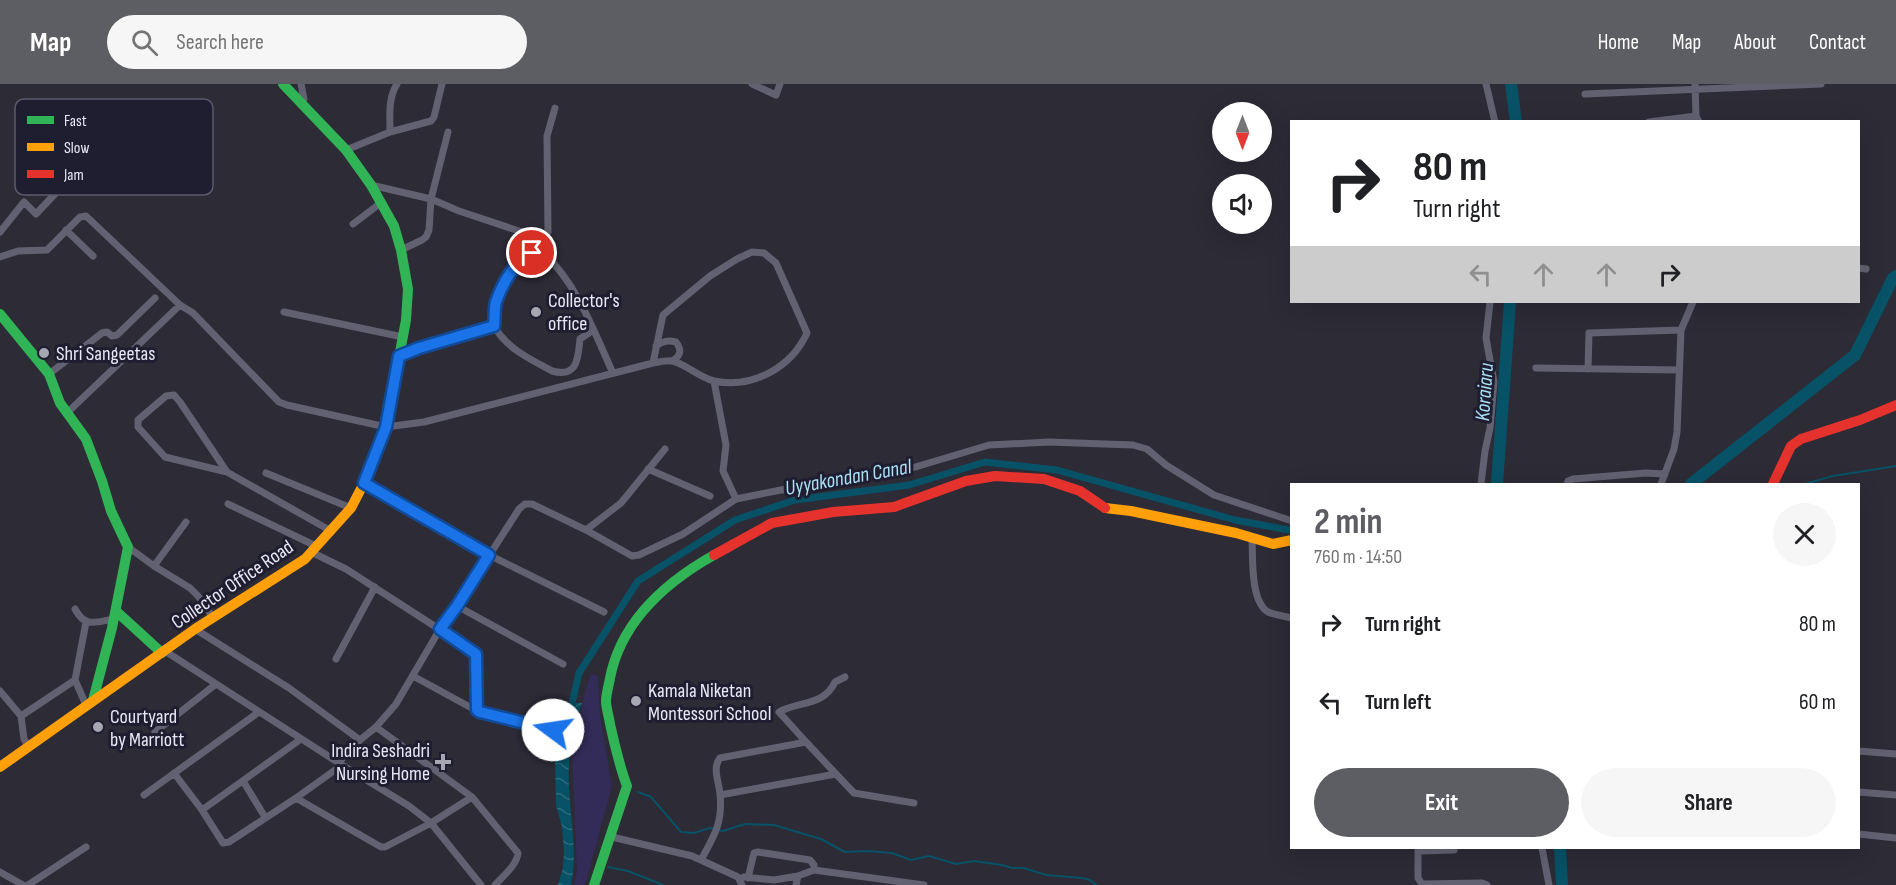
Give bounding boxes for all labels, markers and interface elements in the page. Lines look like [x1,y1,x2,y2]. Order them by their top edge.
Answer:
search box [107,15,527,69]
text: Map [30,26,71,59]
icon: search [128,26,161,59]
text: Search here [176,29,264,56]
text: Home [1598,30,1639,55]
text: Map [1672,30,1701,55]
text: About [1734,30,1776,55]
text: Contact [1809,30,1866,55]
legend [15,99,213,195]
north arrow [1212,102,1272,162]
map controls [1212,102,1272,234]
text: Fast [64,112,87,131]
text: Slow [64,139,89,158]
text: 80 m [1413,142,1487,193]
icon: right [1314,144,1392,222]
text: Jam [63,166,84,185]
button: sound [1212,174,1272,234]
text: Turn right [1413,193,1500,225]
pin [506,227,557,278]
icon: arrive [515,236,548,269]
icon: left [1464,258,1497,291]
icon: ahead [1527,258,1560,291]
icon: ahead [1590,258,1623,291]
icon: right [1653,258,1686,291]
place label: Collector's office [548,289,620,336]
marker: Collector's office [529,305,543,319]
place label: Shri Sangeetas [56,342,155,366]
marker: Shri Sangeetas [37,346,51,360]
water label: Koraiaru [1470,362,1499,422]
water label: Uyyakondan Canal [783,454,914,501]
text: 2 min [1314,501,1383,544]
button: close [1773,503,1836,566]
street label: Collector Office Road [167,535,298,634]
text: 760 m · 14:50 [1314,545,1402,569]
icon: right [1314,608,1347,641]
text: Turn right [1365,611,1441,638]
text: 80 m [1799,611,1836,638]
place label: Kamala Niketan Montessori School [648,679,771,726]
icon: left [1314,686,1347,719]
text: Turn left [1365,689,1431,716]
text: 60 m [1799,689,1836,716]
marker: Kamala Niketan Montessori School [629,694,643,708]
position arrow [521,698,585,762]
place label: Courtyard by Marriott [110,705,184,752]
marker: Courtyard by Marriott [91,720,105,734]
place label: Indira Seshadri Nursing Home [331,739,430,786]
marker: Indira Seshadri Nursing Home [434,753,452,771]
button: Exit [1314,768,1569,837]
button: Share [1581,768,1836,837]

